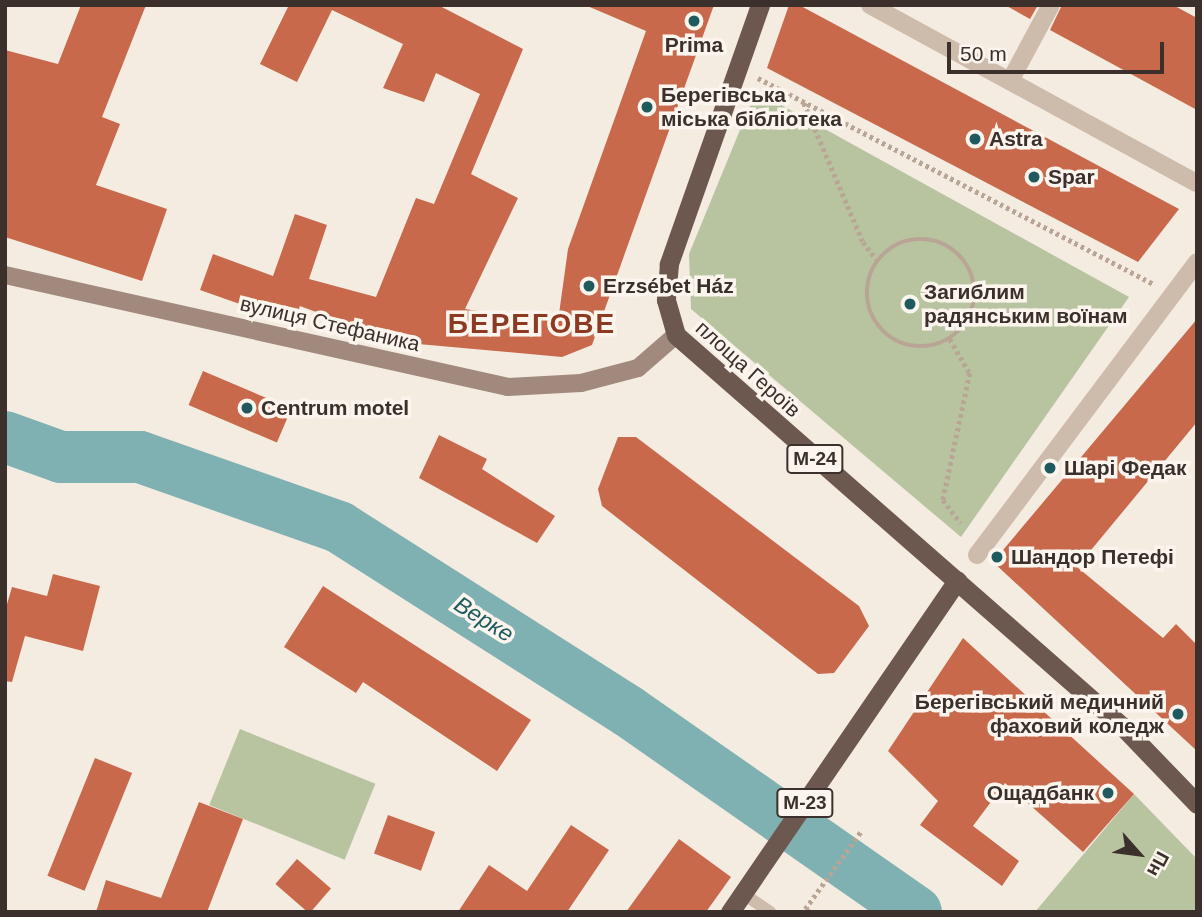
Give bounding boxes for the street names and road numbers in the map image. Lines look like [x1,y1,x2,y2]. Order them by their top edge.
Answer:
street label: вулиця Стефаника [238,291,422,357]
street label: площа Героїв [690,315,806,423]
road number: М-24 [785,444,845,474]
road number: М-23 [775,788,835,818]

